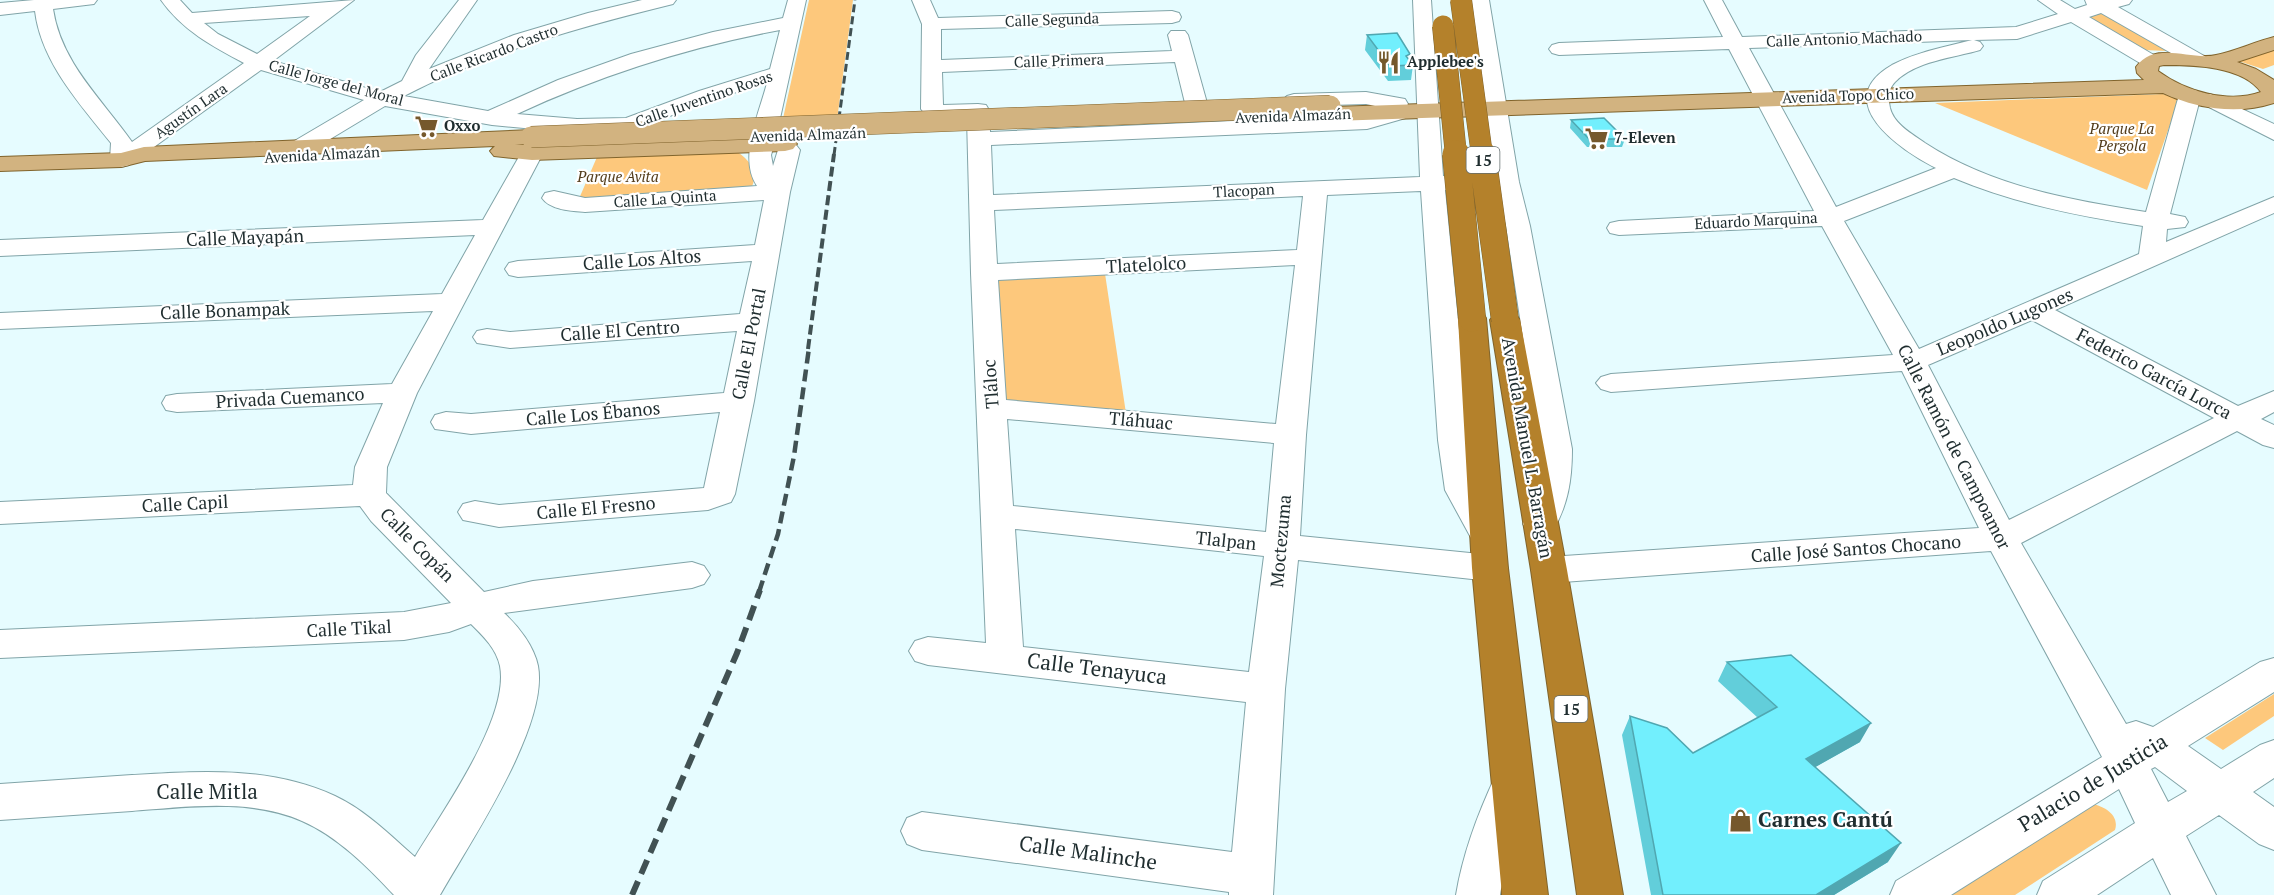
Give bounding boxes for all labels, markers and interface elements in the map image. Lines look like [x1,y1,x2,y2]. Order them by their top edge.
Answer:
street label: Calle Segunda [1004,7,1100,31]
street label: Calle Ricardo Castro [427,18,560,86]
street label: Calle Antonio Machado [1766,25,1922,51]
street label: Calle Primera [1013,48,1105,72]
restaurant icon: Applebee's [1376,49,1402,75]
place label: Applebee's [1407,51,1484,71]
street label: Calle Jorge del Moral [267,54,406,110]
street label: Calle Juventino Rosas [632,65,775,131]
street label: Agustín Lara [150,78,231,143]
street label: Avenida Topo Chico [1782,83,1914,107]
street label: Avenida Almazán [1235,103,1351,127]
supermarket icon: Oxxo [413,113,439,139]
place label: Oxxo [444,115,481,135]
park label: Parque La Pergola [2089,118,2154,155]
street label: Avenida Almazán [750,122,866,146]
supermarket icon: 7-Eleven [1583,125,1609,151]
place label: 7-Eleven [1614,127,1676,147]
street label: Avenida Almazán [264,141,380,167]
road number: 15 [1466,147,1500,173]
park label: Parque Avita [576,166,659,186]
street label: Tlacopan [1213,178,1275,202]
street label: Calle La Quinta [613,184,718,212]
street label: Eduardo Marquina [1694,207,1819,233]
street label: Calle Mayapán [186,223,305,251]
street label: Calle Los Altos [582,243,702,275]
street label: Tlatelolco [1105,250,1187,278]
street label: Leopoldo Lugones [1933,282,2076,361]
street label: Calle El Portal [725,286,771,402]
street label: Calle Bonampak [160,296,291,324]
street label: Calle El Centro [559,314,680,346]
street label: Federico García Lorca [2073,322,2236,424]
street label: Avenida Manuel L. Barragán [1497,336,1559,560]
street label: Calle Ramón de Campoamor [1893,340,2017,553]
street label: Tláloc [976,359,1004,410]
street label: Privada Cuemanco [215,381,365,413]
street label: Calle Los Ébanos [525,395,661,431]
street label: Tláhuac [1108,405,1174,435]
street label: Calle Capil [141,489,229,517]
street label: Calle El Fresno [535,490,656,524]
street label: Moctezuma [1264,493,1296,588]
street label: Calle Copán [375,502,460,587]
street label: Tlalpan [1194,525,1258,555]
street label: Calle José Santos Chocano [1750,529,1962,567]
street label: Calle Tikal [306,614,392,642]
street label: Calle Tenayuca [1026,646,1169,691]
road number: 15 [1554,696,1588,722]
street label: Palacio de Justicia [2013,726,2173,838]
street label: Calle Mitla [156,777,258,805]
place label: Carnes Cantú [1758,805,1893,833]
shop icon: Carnes Cantú [1727,807,1753,833]
street label: Calle Malinche [1017,828,1159,876]

